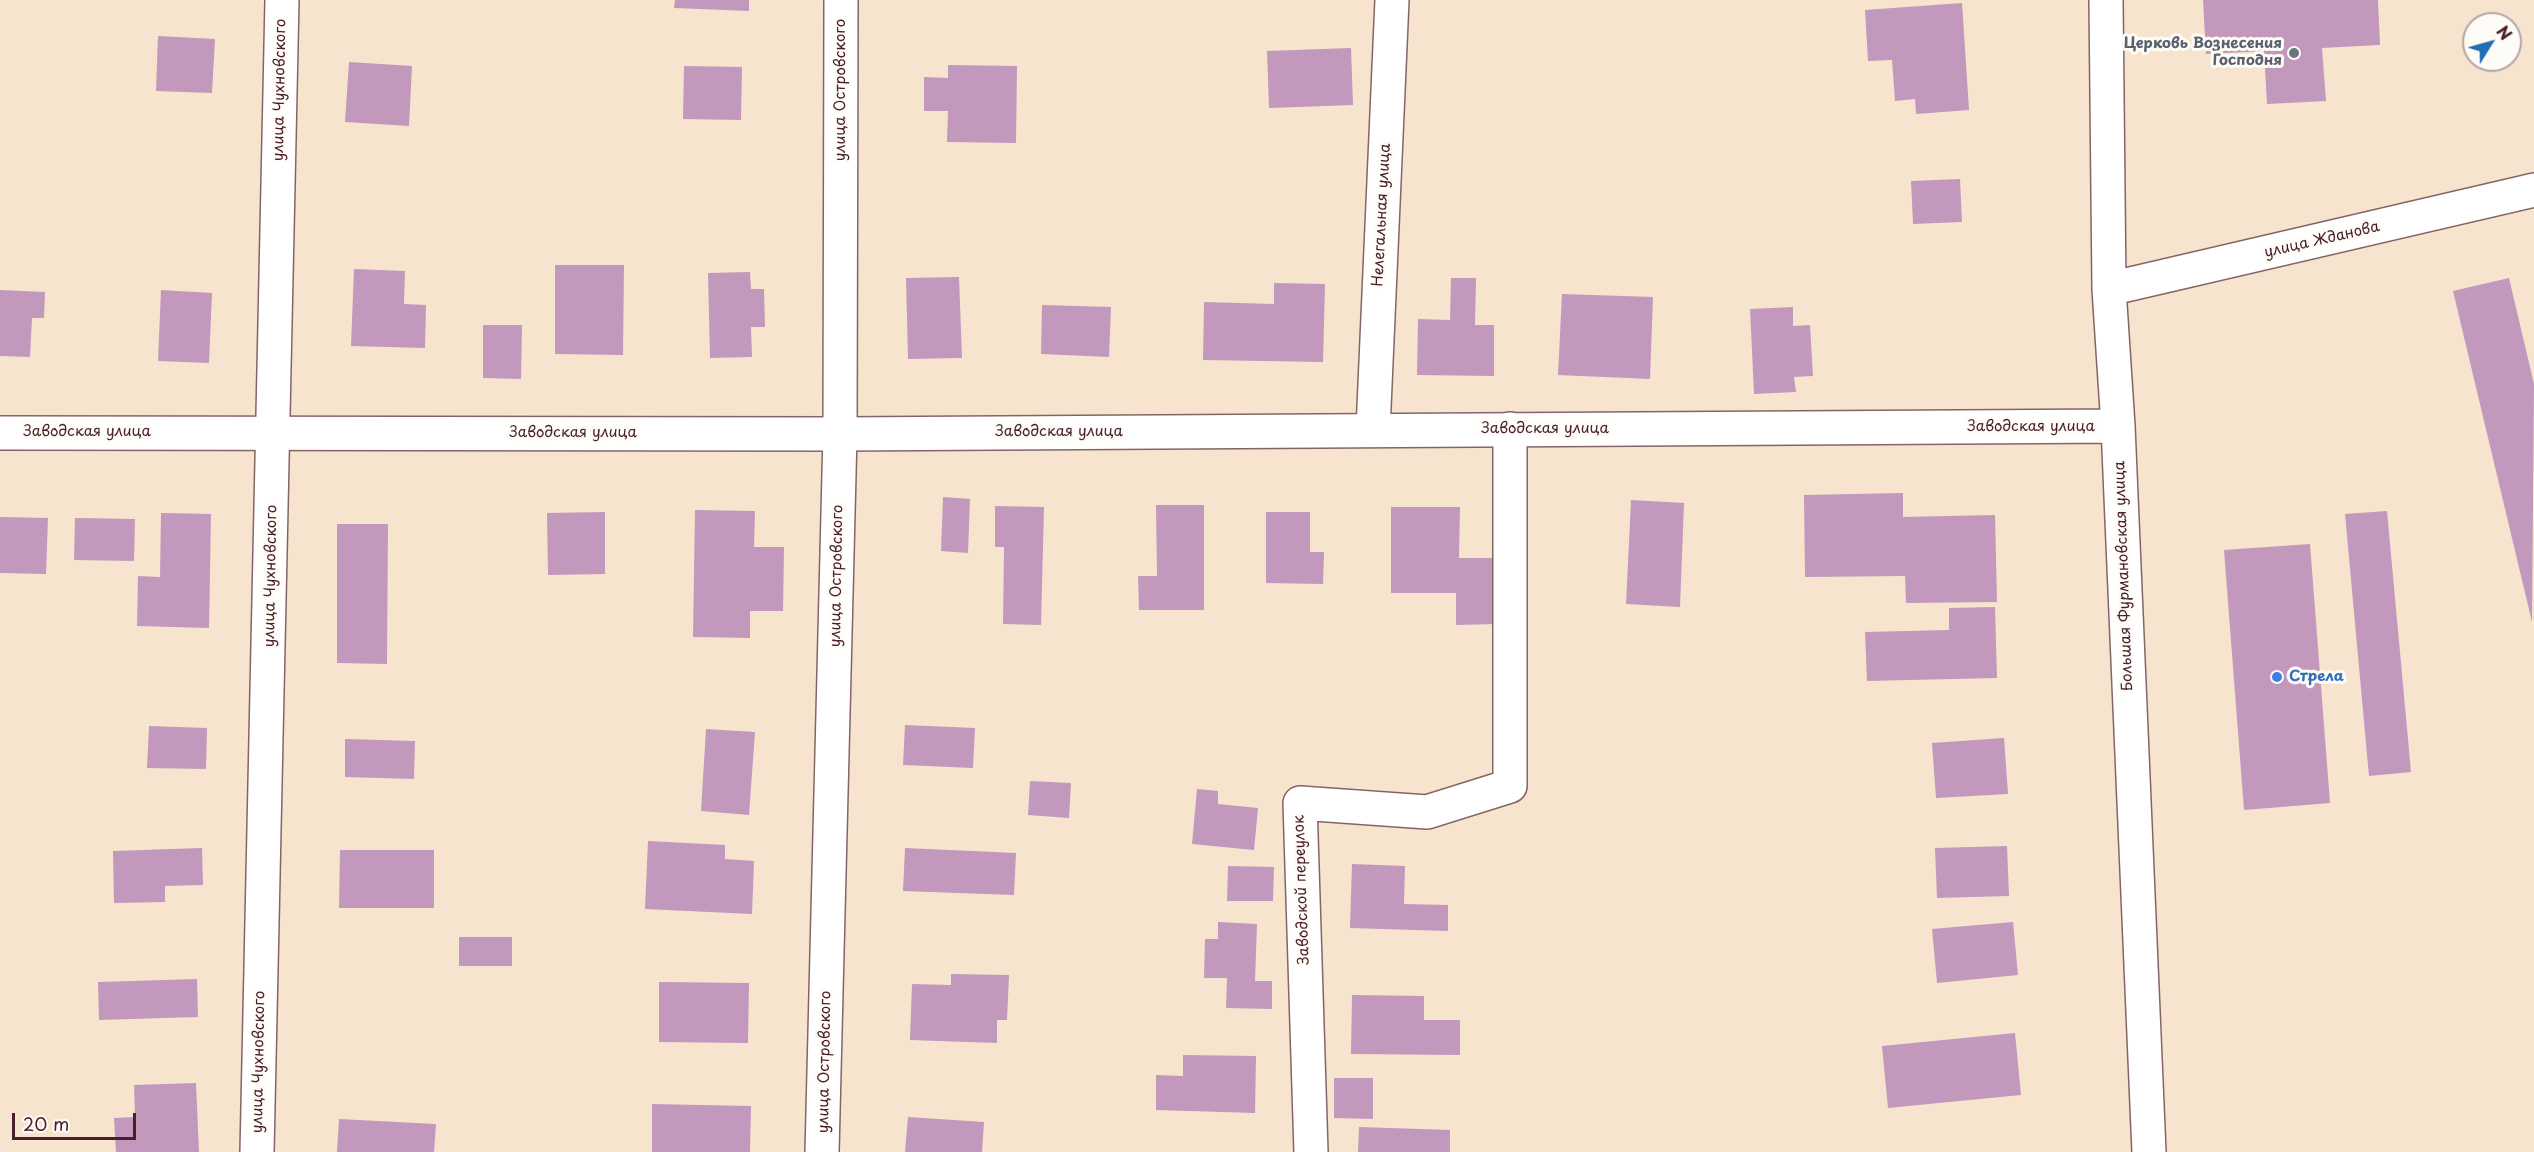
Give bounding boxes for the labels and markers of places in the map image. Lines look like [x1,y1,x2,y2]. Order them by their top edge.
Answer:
place label: Церковь Вознесения Господня [2124,35,2282,70]
marker: Церковь Вознесения Господня [2287,46,2301,60]
place label: Стрела [2289,668,2344,686]
marker: Стрела [2270,670,2284,684]

